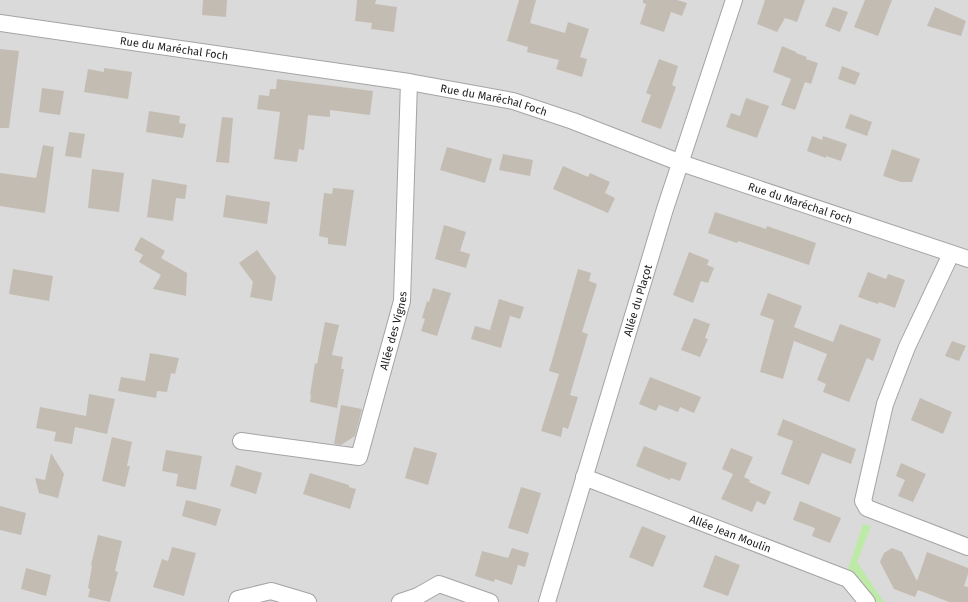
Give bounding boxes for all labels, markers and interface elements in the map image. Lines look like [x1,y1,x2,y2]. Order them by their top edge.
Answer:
street label: Rue du Maréchal Foch [119,34,229,62]
street label: Rue du Maréchal Foch [439,81,549,118]
street label: Rue du Maréchal Foch [747,179,854,226]
street label: Allée du Plaçot [621,263,655,338]
street label: Allée des Vignes [377,291,409,371]
street label: Allée Jean Moulin [688,512,773,555]

